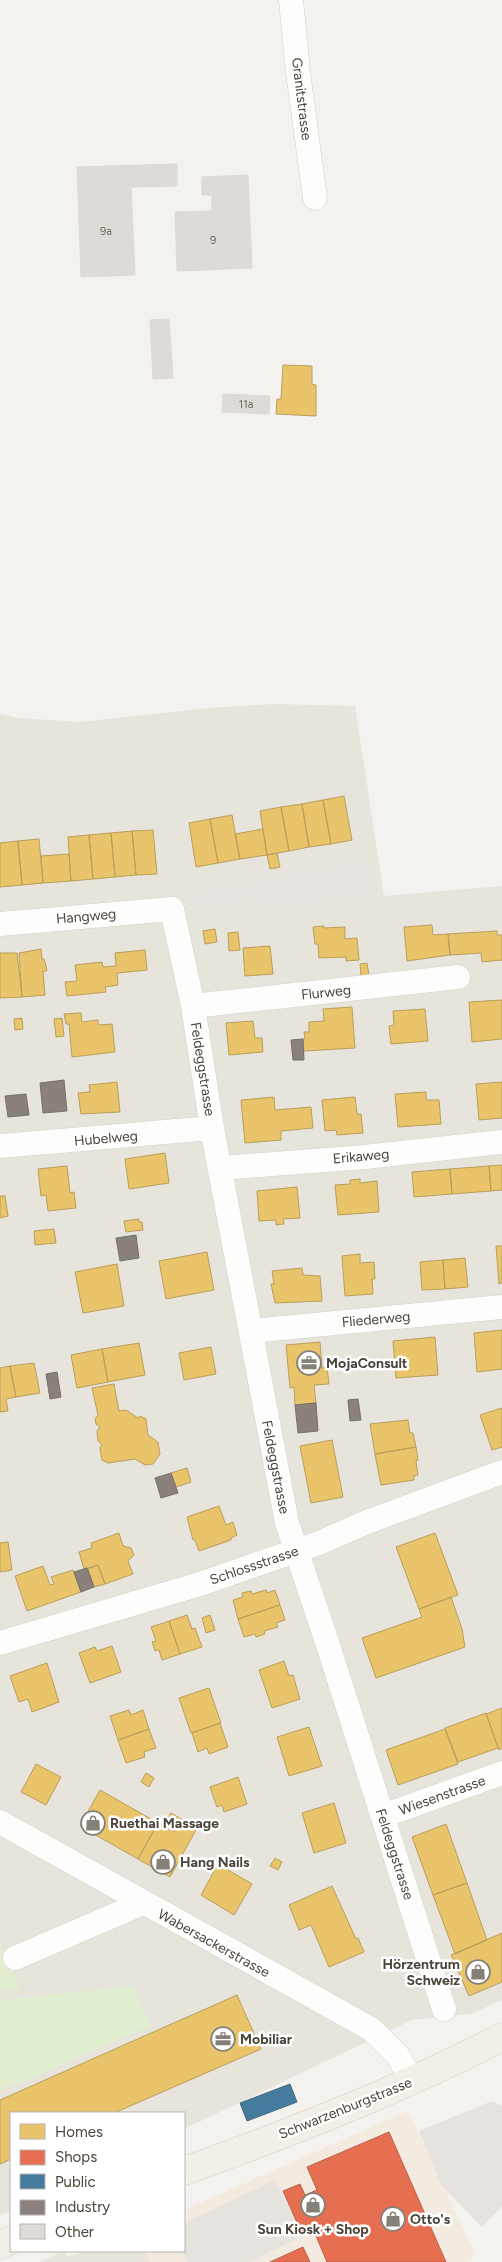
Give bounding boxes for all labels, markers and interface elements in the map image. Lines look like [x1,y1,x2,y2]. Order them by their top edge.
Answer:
street label: Granitstrasse [288,57,315,142]
house number: 9a [100,225,112,238]
house number: 9 [210,234,216,247]
house number: 11a [239,398,253,411]
street label: Hangweg [55,905,117,928]
street label: Flurweg [300,981,352,1004]
street label: Feldeggstrasse [187,1021,218,1118]
street label: Hubelweg [73,1127,139,1150]
street label: Erikaweg [332,1146,390,1167]
street label: Fliederweg [341,1308,411,1331]
office icon: MojaConsult [296,1350,322,1376]
place label: MojaConsult [326,1355,408,1372]
street label: Feldeggstrasse [258,1419,293,1516]
street label: Schlossstrasse [208,1542,301,1589]
street label: Wiesenstrasse [397,1772,488,1819]
street label: Feldeggstrasse [372,1806,417,1902]
shop icon: Ruethai Massage [80,1810,106,1836]
place label: Ruethai Massage [110,1815,219,1832]
shop icon: Hang Nails [150,1849,176,1875]
place label: Hang Nails [180,1854,250,1871]
street label: Wabersackerstrasse [155,1906,273,1981]
place label: Hörzentrum Schweiz [383,1956,460,1989]
shop icon: Hörzentrum Schweiz [465,1959,491,1985]
office icon: Mobiliar [210,2026,236,2052]
place label: Mobiliar [240,2031,293,2048]
street label: Schwarzenburgstrasse [276,2074,415,2143]
legend [10,2112,185,2252]
text: Homes [55,2123,103,2141]
text: Shops [55,2148,97,2166]
text: Public [55,2173,96,2191]
shop icon: Sun Kiosk + Shop [300,2192,326,2218]
text: Industry [55,2198,110,2216]
shop icon: Otto's [380,2206,406,2232]
place label: Otto's [410,2211,451,2228]
place label: Sun Kiosk + Shop [257,2221,369,2238]
text: Other [55,2223,94,2241]

